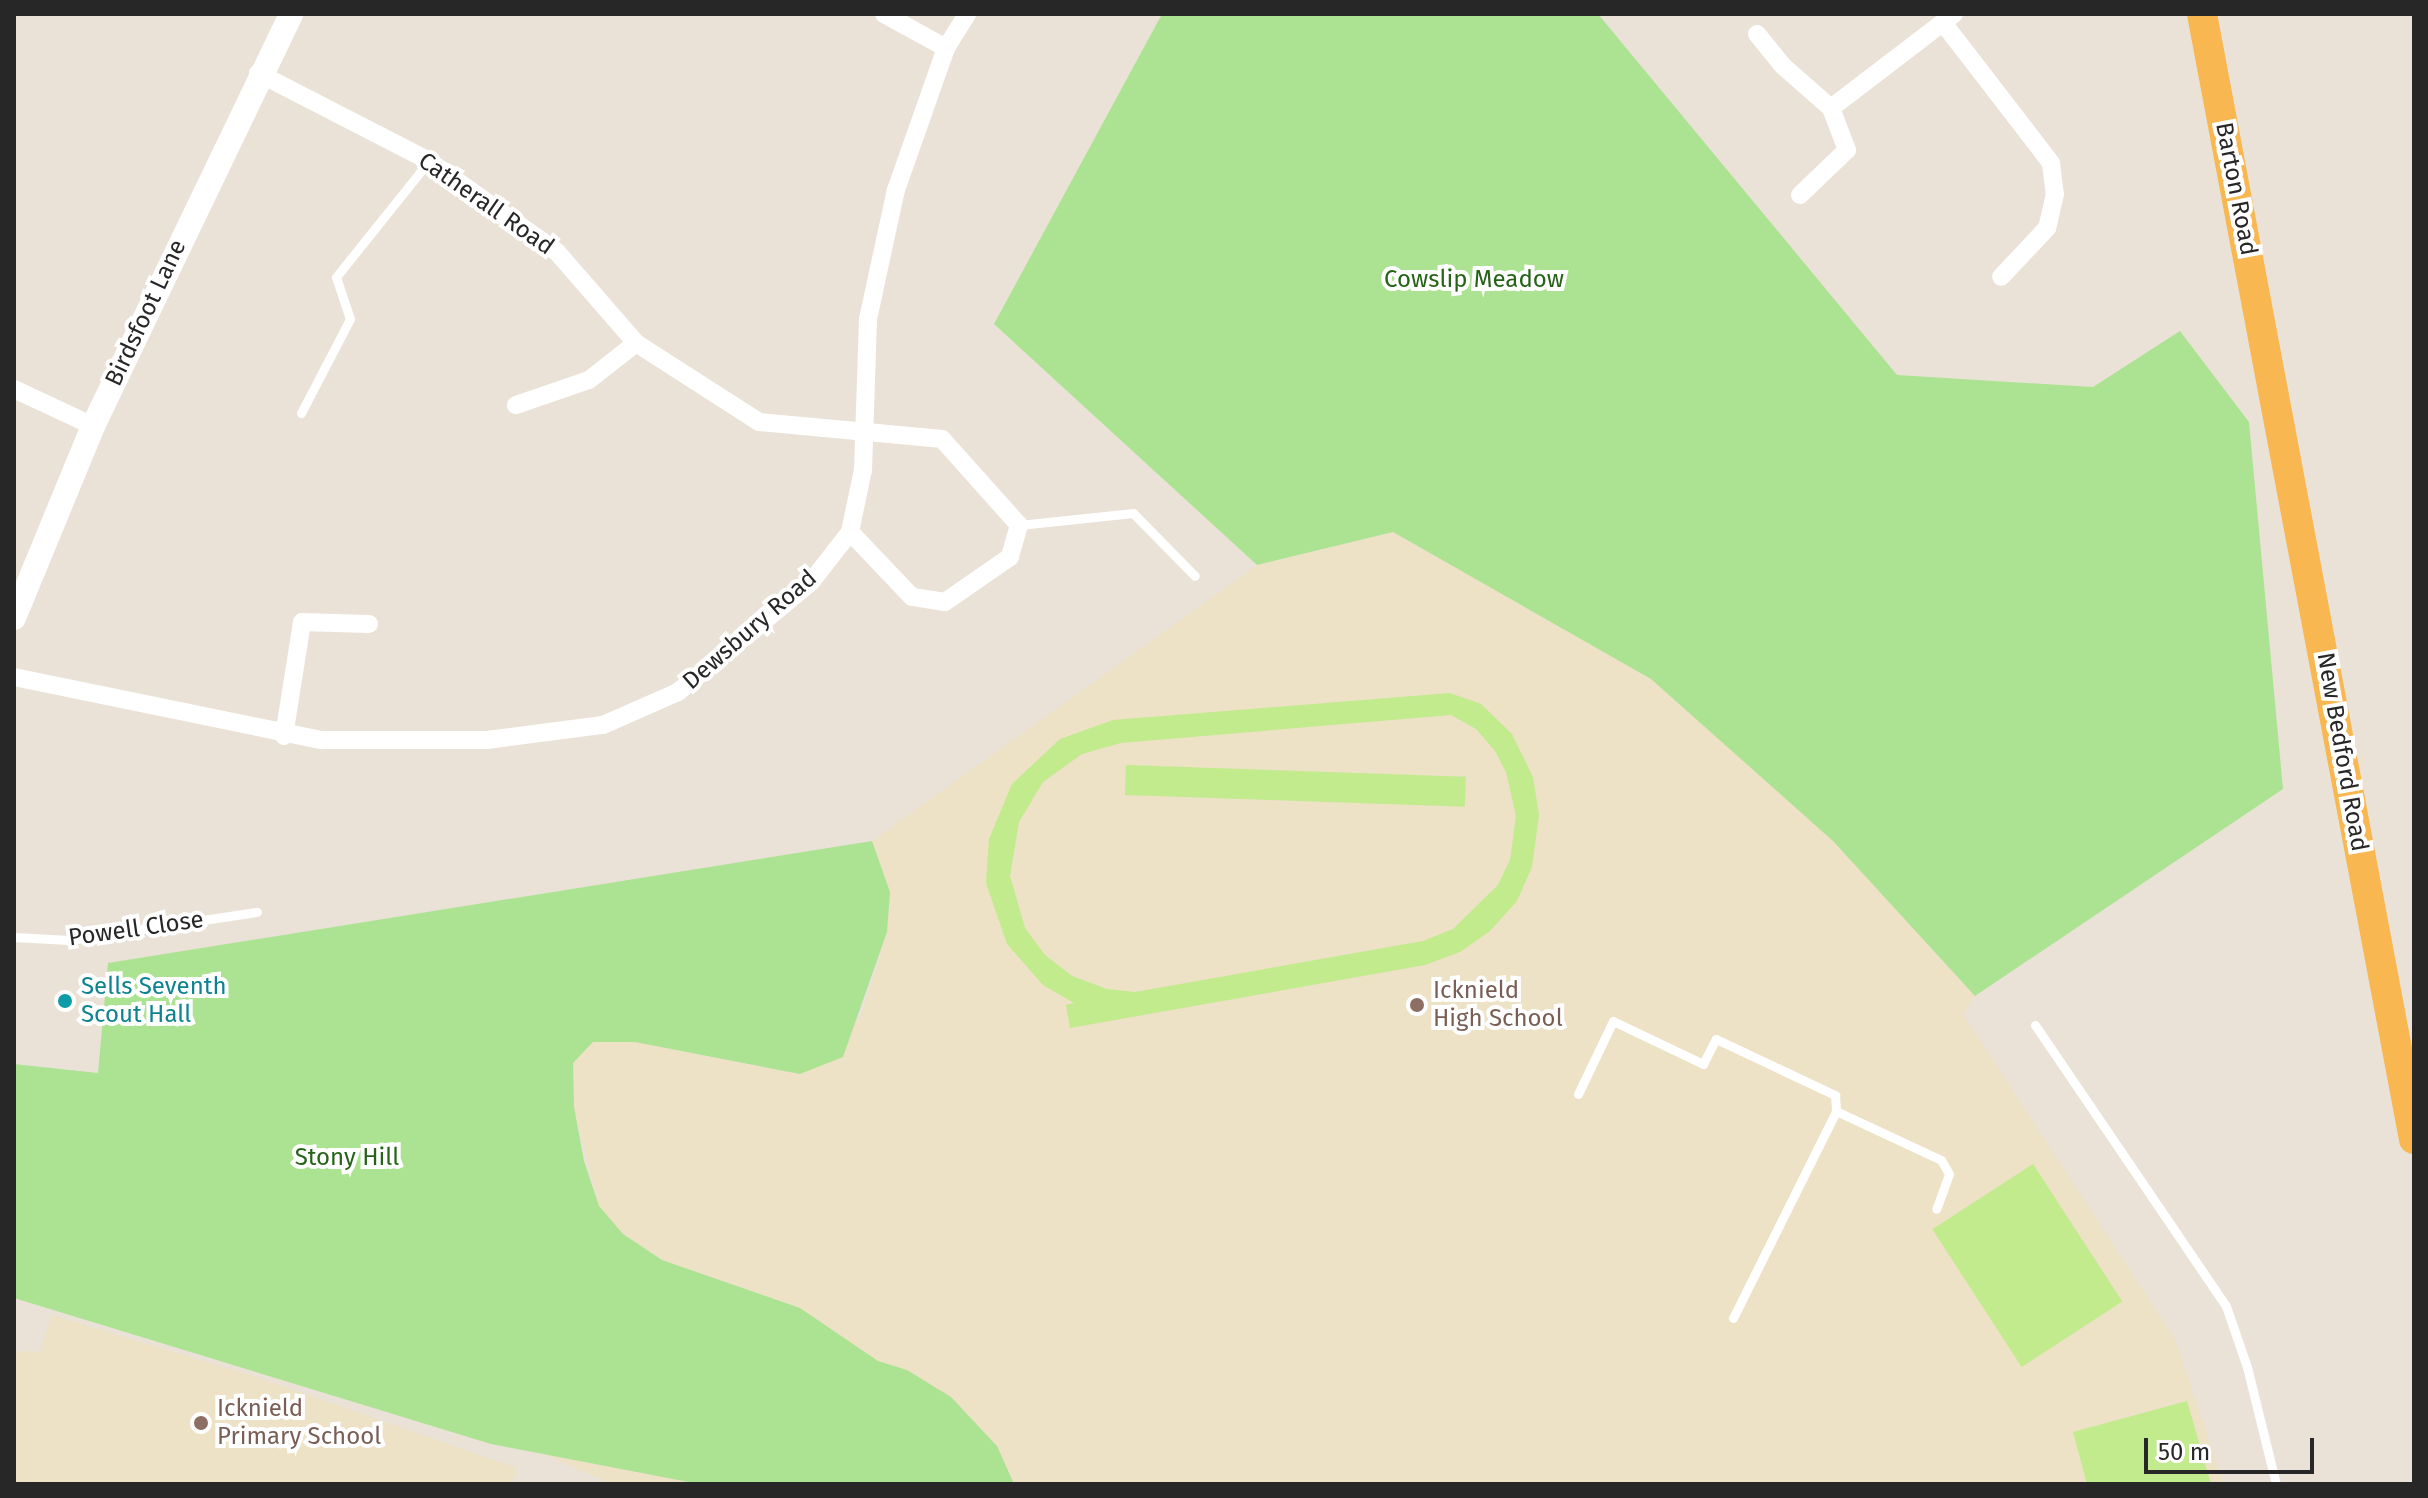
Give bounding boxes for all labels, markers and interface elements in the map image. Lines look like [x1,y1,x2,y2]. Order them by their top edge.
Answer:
street label: Barton Road [2209,120,2263,258]
street label: Catherall Road [413,147,559,261]
street label: Birdsfoot Lane [100,235,192,391]
park label: Cowslip Meadow [1384,266,1564,294]
street label: Dewsbury Road [677,564,823,696]
street label: New Bedford Road [2310,650,2374,854]
street label: Powell Close [66,905,206,953]
place label: Sells Seventh Scout Hall [81,973,226,1029]
place label: Icknield High School [1433,977,1563,1033]
marker: Sells Seventh Scout Hall [56,992,74,1010]
marker: Icknield High School [1408,996,1426,1014]
park label: Stony Hill [295,1144,399,1172]
place label: Icknield Primary School [217,1395,381,1451]
marker: Icknield Primary School [192,1414,210,1432]
scale bar [2148,1422,2318,1472]
text: 50 m [2158,1438,2210,1466]

